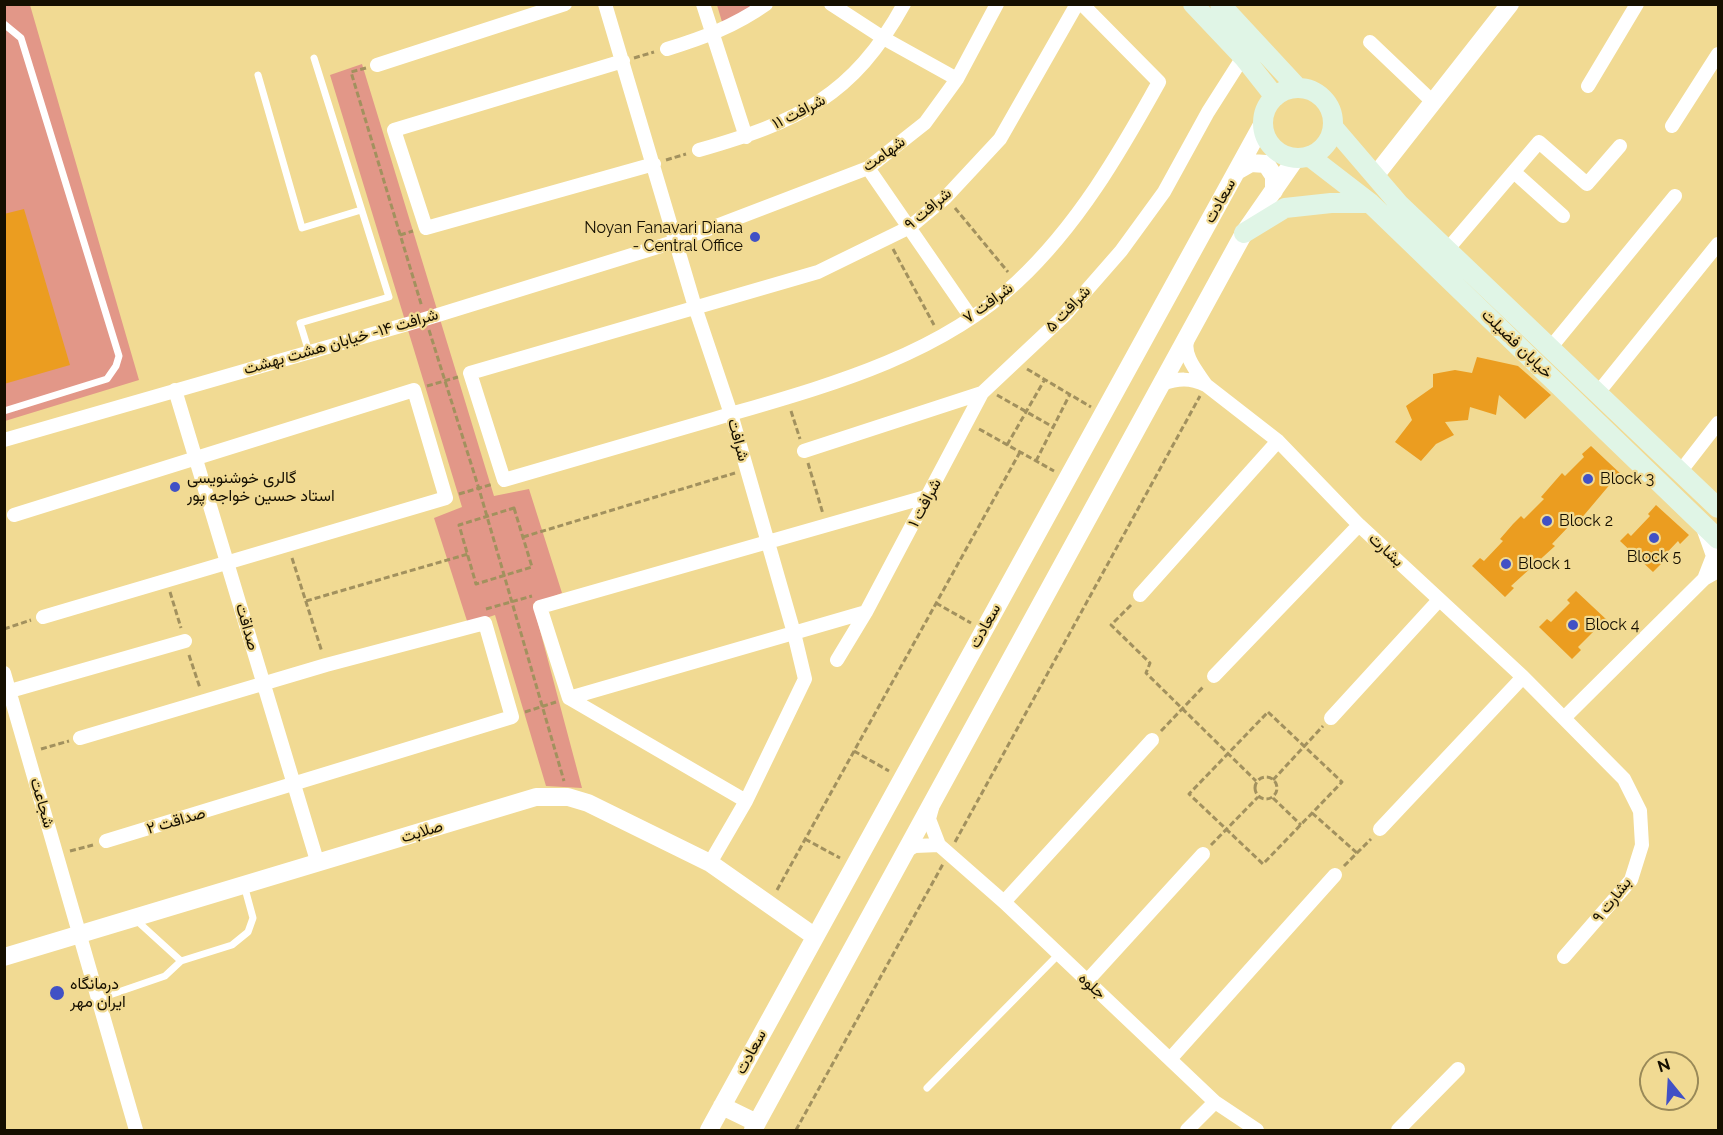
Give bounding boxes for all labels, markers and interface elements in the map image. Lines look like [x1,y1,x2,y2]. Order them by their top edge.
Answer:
street label: شرافت ۱۱ [769,91,829,133]
street label: شهامت [859,132,909,176]
street label: سعادت [1200,176,1240,226]
street label: شرافت ۹ [901,184,955,234]
place label: Noyan Fanavari Diana - Central Office [584,218,743,256]
marker: Noyan Fanavari Diana - Central Office [748,230,762,244]
street label: شرافت ۷ [959,278,1017,328]
street label: شرافت ۵ [1041,282,1095,336]
street label: شرافت ۱۴- خیابان هشت بهشت [242,305,440,379]
street label: خیابان فضیلت [1477,305,1557,383]
street label: شرافت [723,416,753,464]
place label: گالری خوشنویسی استاد حسین خواجه پور [187,468,335,506]
place label: Block 3 [1600,469,1654,489]
marker: Block 3 [1581,472,1595,486]
street label: شرافت ۱ [904,475,946,531]
marker: گالری خوشنویسی استاد حسین خواجه پور [168,480,182,494]
place label: Block 2 [1559,511,1613,531]
marker: Block 2 [1540,514,1554,528]
street label: بشارت [1365,529,1407,571]
marker: Block 5 [1647,531,1661,545]
place label: Block 5 [1627,547,1681,567]
place label: Block 1 [1518,554,1571,574]
marker: Block 1 [1499,557,1513,571]
street label: صداقت [231,601,263,653]
street label: سعادت [965,601,1005,651]
place label: Block 4 [1585,615,1640,635]
marker: Block 4 [1566,618,1580,632]
street label: شجاعت [26,776,58,830]
street label: صداقت ۲ [144,803,208,839]
street label: صلابت [399,817,445,847]
street label: بشارت ۹ [1588,873,1636,927]
street label: جلوه [1074,969,1110,1003]
place label: درمانگاه ایران مهر [70,974,126,1012]
marker: درمانگاه ایران مهر [48,984,66,1002]
street label: سعادت [731,1026,771,1078]
north arrow [1639,1051,1699,1111]
text: N [1655,1054,1673,1076]

